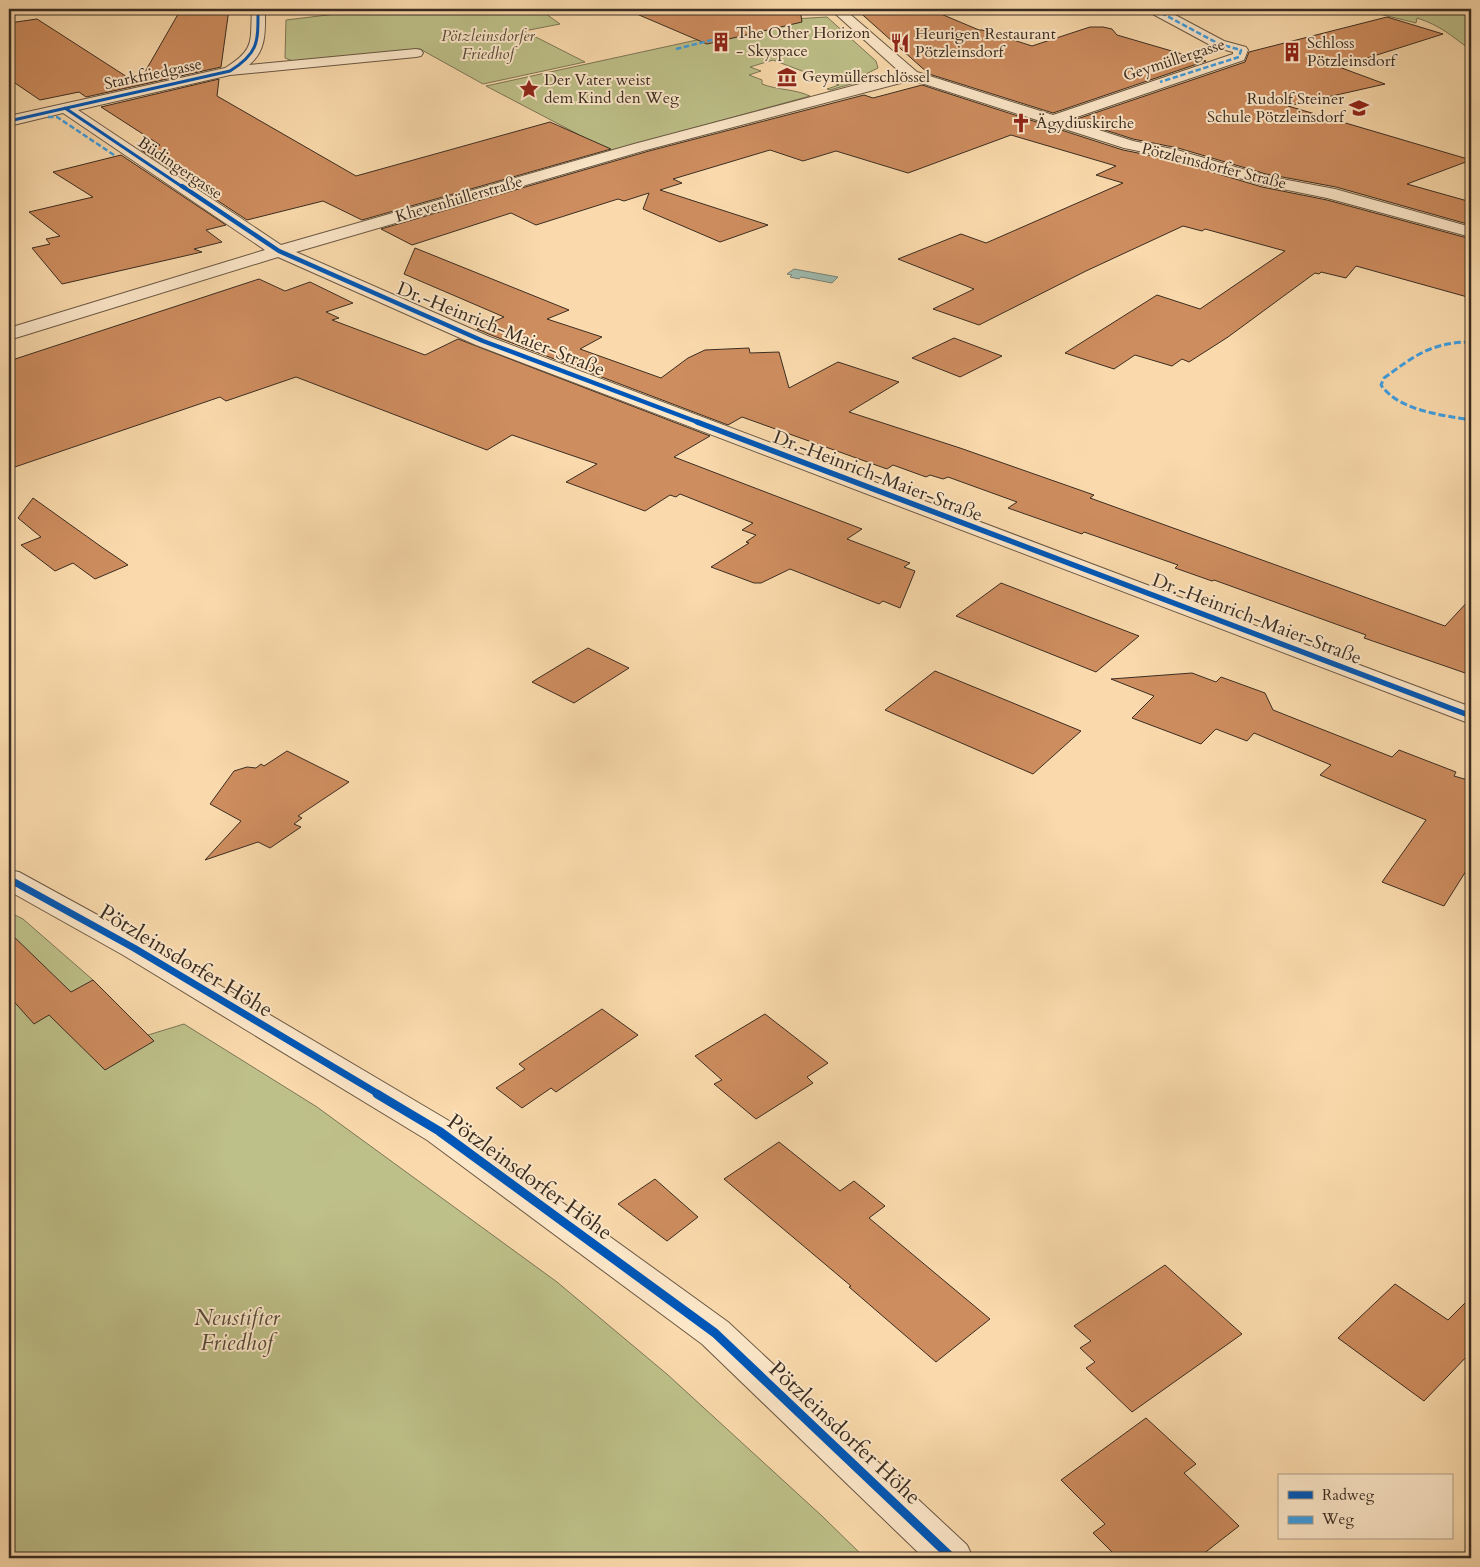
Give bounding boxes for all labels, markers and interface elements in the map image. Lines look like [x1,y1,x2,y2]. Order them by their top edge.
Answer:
place label: The Other Horizon - Skyspace [736,22,870,62]
place label: Heurigen Restaurant Pötzleinsdorf [915,23,1056,63]
park label: Pötzleinsdorfer Friedhof [441,25,535,65]
building icon: The Other Horizon - Skyspace [710,31,732,53]
restaurant icon: Heurigen Restaurant Pötzleinsdorf [889,32,911,54]
place label: Schloss Pötzleinsdorf [1307,32,1399,72]
street label: Geymüllergasse [1120,33,1228,87]
building icon: Schloss Pötzleinsdorf [1281,41,1303,63]
street label: Starkfriedgasse [102,53,204,95]
museum icon: Geymüllerschlössel [776,66,798,88]
place label: Geymüllerschlössel [802,66,930,88]
place label: Der Vater weist dem Kind den Weg [544,69,679,109]
place icon: Der Vater weist dem Kind den Weg [518,78,540,100]
place label: Rudolf Steiner Schule Pötzleinsdorf [1207,88,1347,128]
school or university icon: Rudolf Steiner Schule Pötzleinsdorf [1348,97,1370,119]
church icon: Ägydiuskirche [1010,112,1032,134]
place label: Ägydiuskirche [1036,112,1134,134]
street label: Büdingergasse [133,132,227,204]
street label: Pötzleinsdorfer Straße [1139,137,1289,195]
street label: Khevenhüllerstraße [393,170,525,228]
street label: Dr.-Heinrich-Maier-Straße [393,275,609,383]
street label: Dr.-Heinrich-Maier-Straße [770,424,986,528]
street label: Dr.-Heinrich-Maier-Straße [1149,567,1365,671]
street label: Pötzleinsdorfer Höhe [93,897,279,1025]
street label: Pötzleinsdorfer Höhe [441,1107,619,1247]
park label: Neustifter Friedhof [194,1303,280,1358]
street label: Pötzleinsdorfer Höhe [762,1355,928,1511]
legend [1278,1474,1452,1540]
text: Radweg [1322,1485,1375,1505]
text: Weg [1321,1509,1354,1529]

